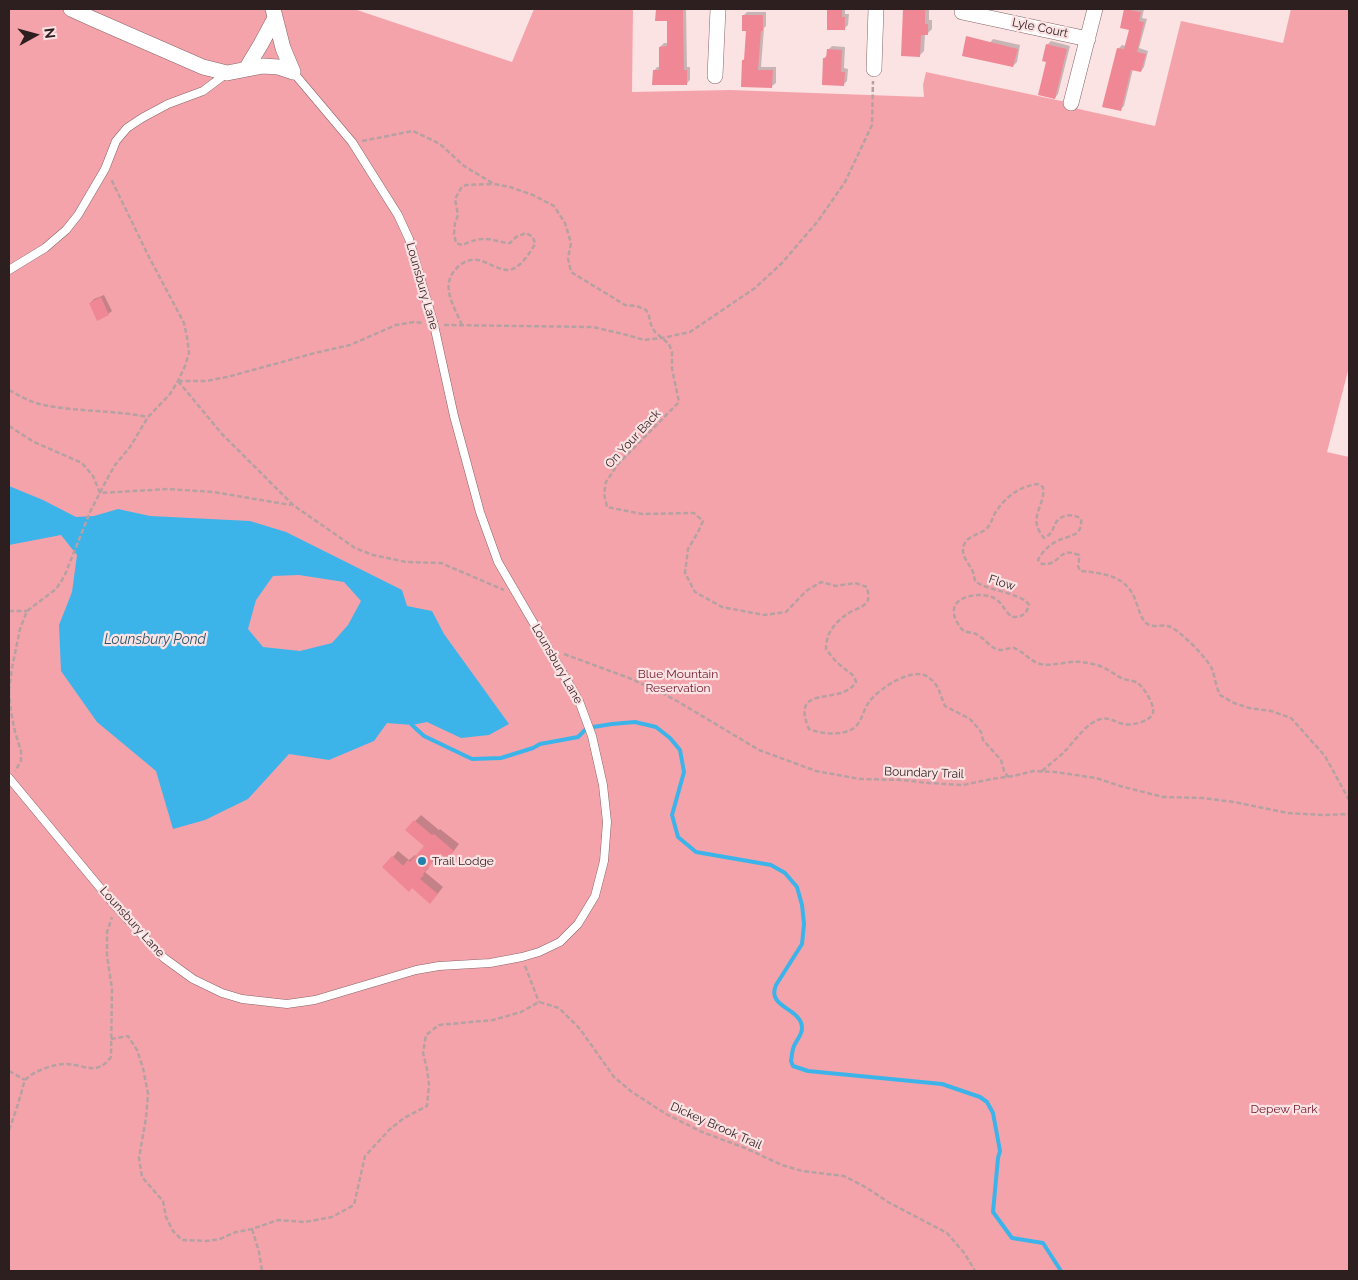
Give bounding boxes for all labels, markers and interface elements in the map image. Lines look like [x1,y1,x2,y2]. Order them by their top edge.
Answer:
north arrow [10,10,60,60]
street label: Lyle Court [1011,15,1069,41]
text: N [41,27,58,39]
street label: Lounsbury Lane [403,241,441,331]
street label: On Your Back [602,407,664,471]
street label: Flow [987,572,1017,594]
street label: Lounsbury Lane [528,622,586,706]
water label: Lounsbury Pond [104,632,206,648]
park label: Blue Mountain Reservation [638,667,718,695]
street label: Boundary Trail [884,764,964,782]
place label: Trail Lodge [432,854,494,868]
marker: Trail Lodge [416,855,428,867]
street label: Lounsbury Lane [97,884,167,960]
street label: Dickey Brook Trail [668,1099,764,1153]
park label: Depew Park [1250,1102,1318,1116]

